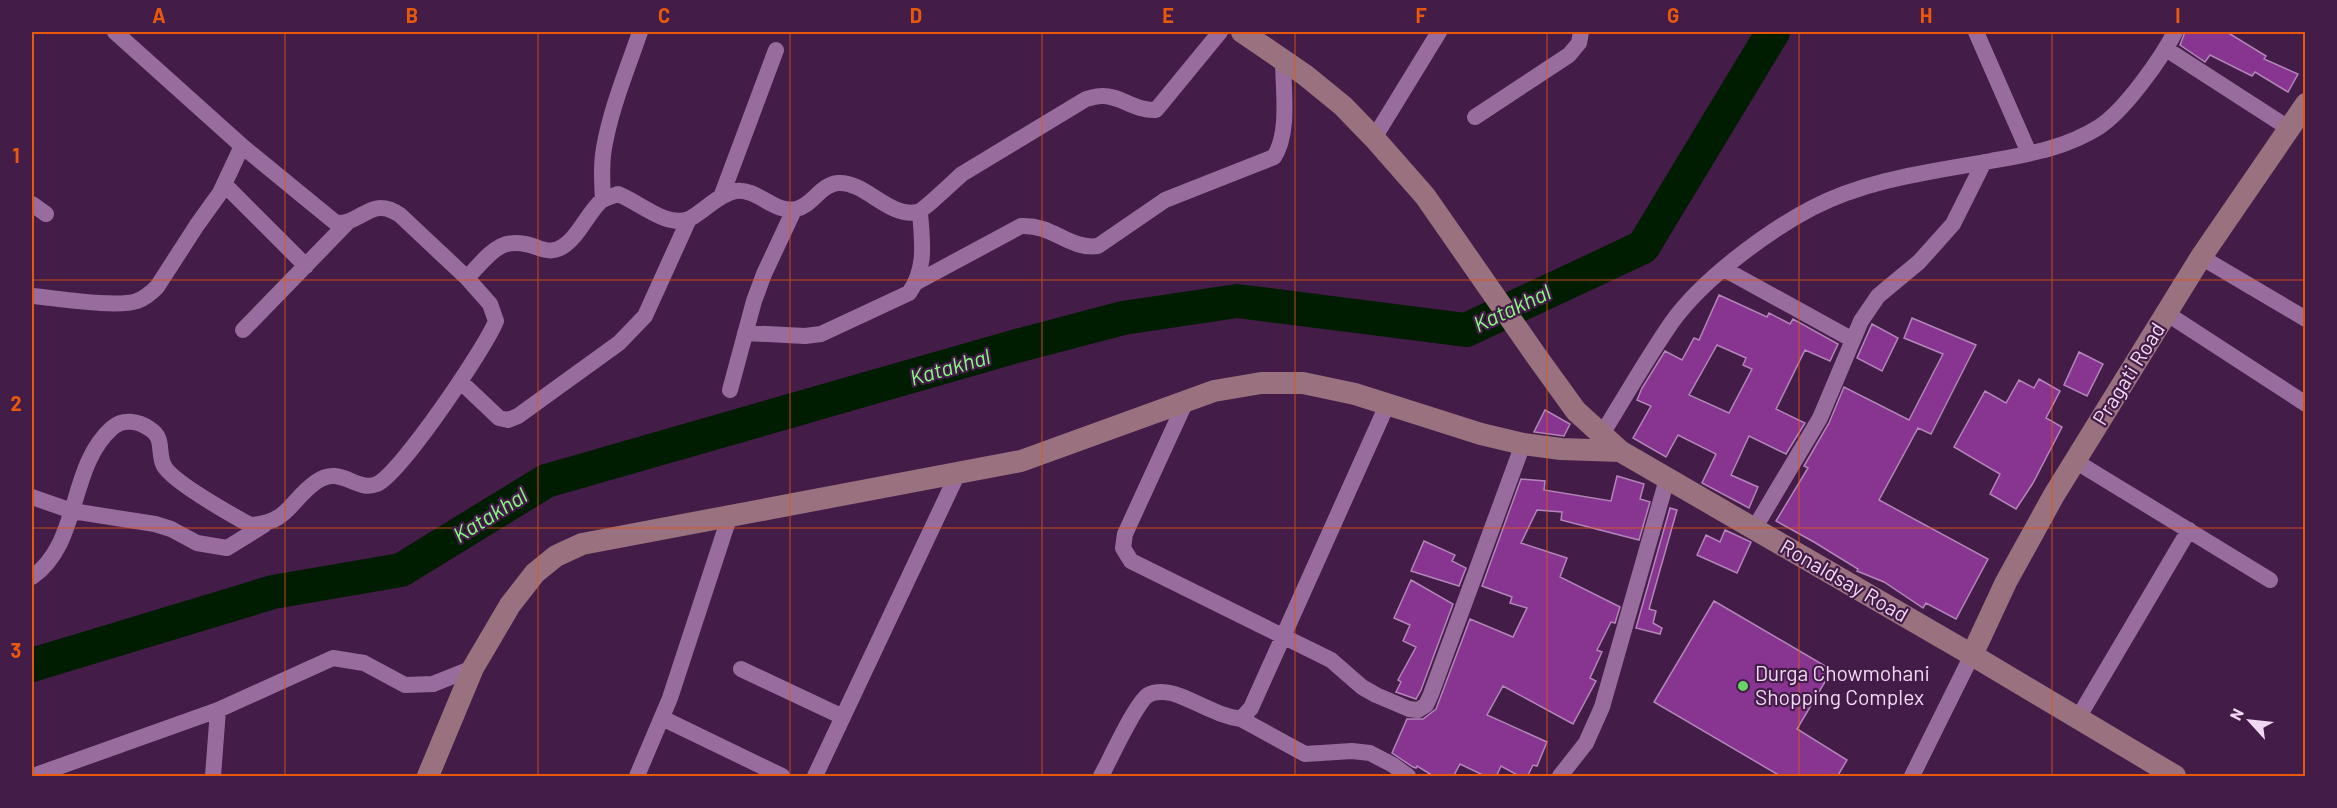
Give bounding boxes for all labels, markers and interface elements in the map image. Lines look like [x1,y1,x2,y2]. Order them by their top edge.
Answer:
text: A [152,3,166,27]
text: B [406,3,418,27]
text: C [658,3,670,27]
text: D [910,3,922,27]
text: E [1162,3,1174,27]
text: F [1415,3,1427,27]
text: G [1667,3,1679,27]
text: H [1920,3,1932,27]
text: I [2175,3,2181,27]
text: 1 [12,143,20,167]
water label: Katakhal [1469,278,1555,336]
street label: Pragati Road [2086,317,2169,429]
water label: Katakhal [907,342,993,390]
text: 2 [10,391,22,415]
water label: Katakhal [448,481,531,547]
street label: Ronaldsay Road [1776,533,1913,626]
text: 3 [11,638,21,662]
place label: Durga Chowmohani Shopping Complex [1755,660,1930,709]
marker: Durga Chowmohani Shopping Complex [1736,679,1750,693]
north arrow [2220,691,2280,751]
text: N [2225,705,2247,723]

